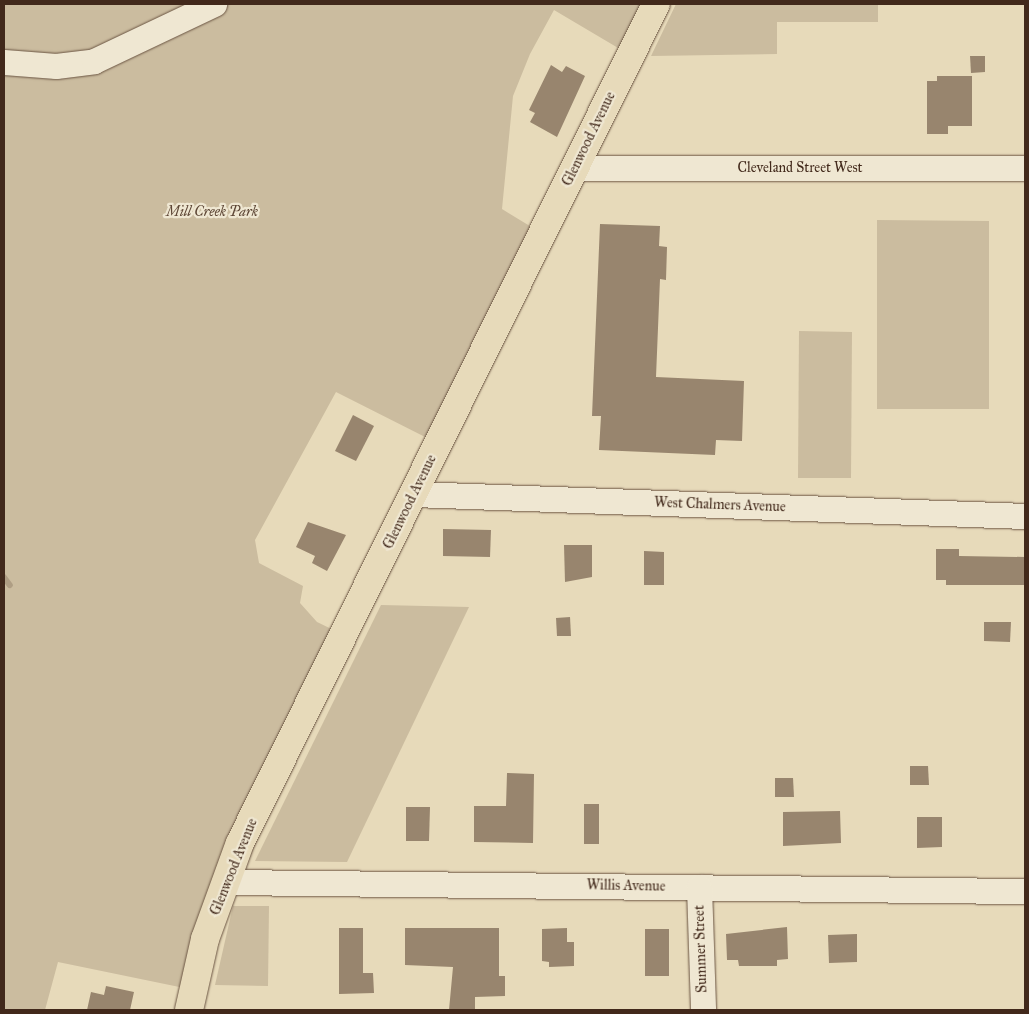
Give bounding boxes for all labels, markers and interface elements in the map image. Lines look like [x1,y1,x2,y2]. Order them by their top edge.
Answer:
street label: Glenwood Avenue [559,89,619,189]
street label: Cleveland Street West [737,160,863,176]
park label: Mill Creek Park [166,204,258,220]
street label: Glenwood Avenue [380,452,440,552]
street label: West Chalmers Avenue [654,494,786,516]
street label: Glenwood Avenue [207,816,261,918]
street label: Willis Avenue [587,877,665,895]
street label: Summer Street [691,905,711,993]

